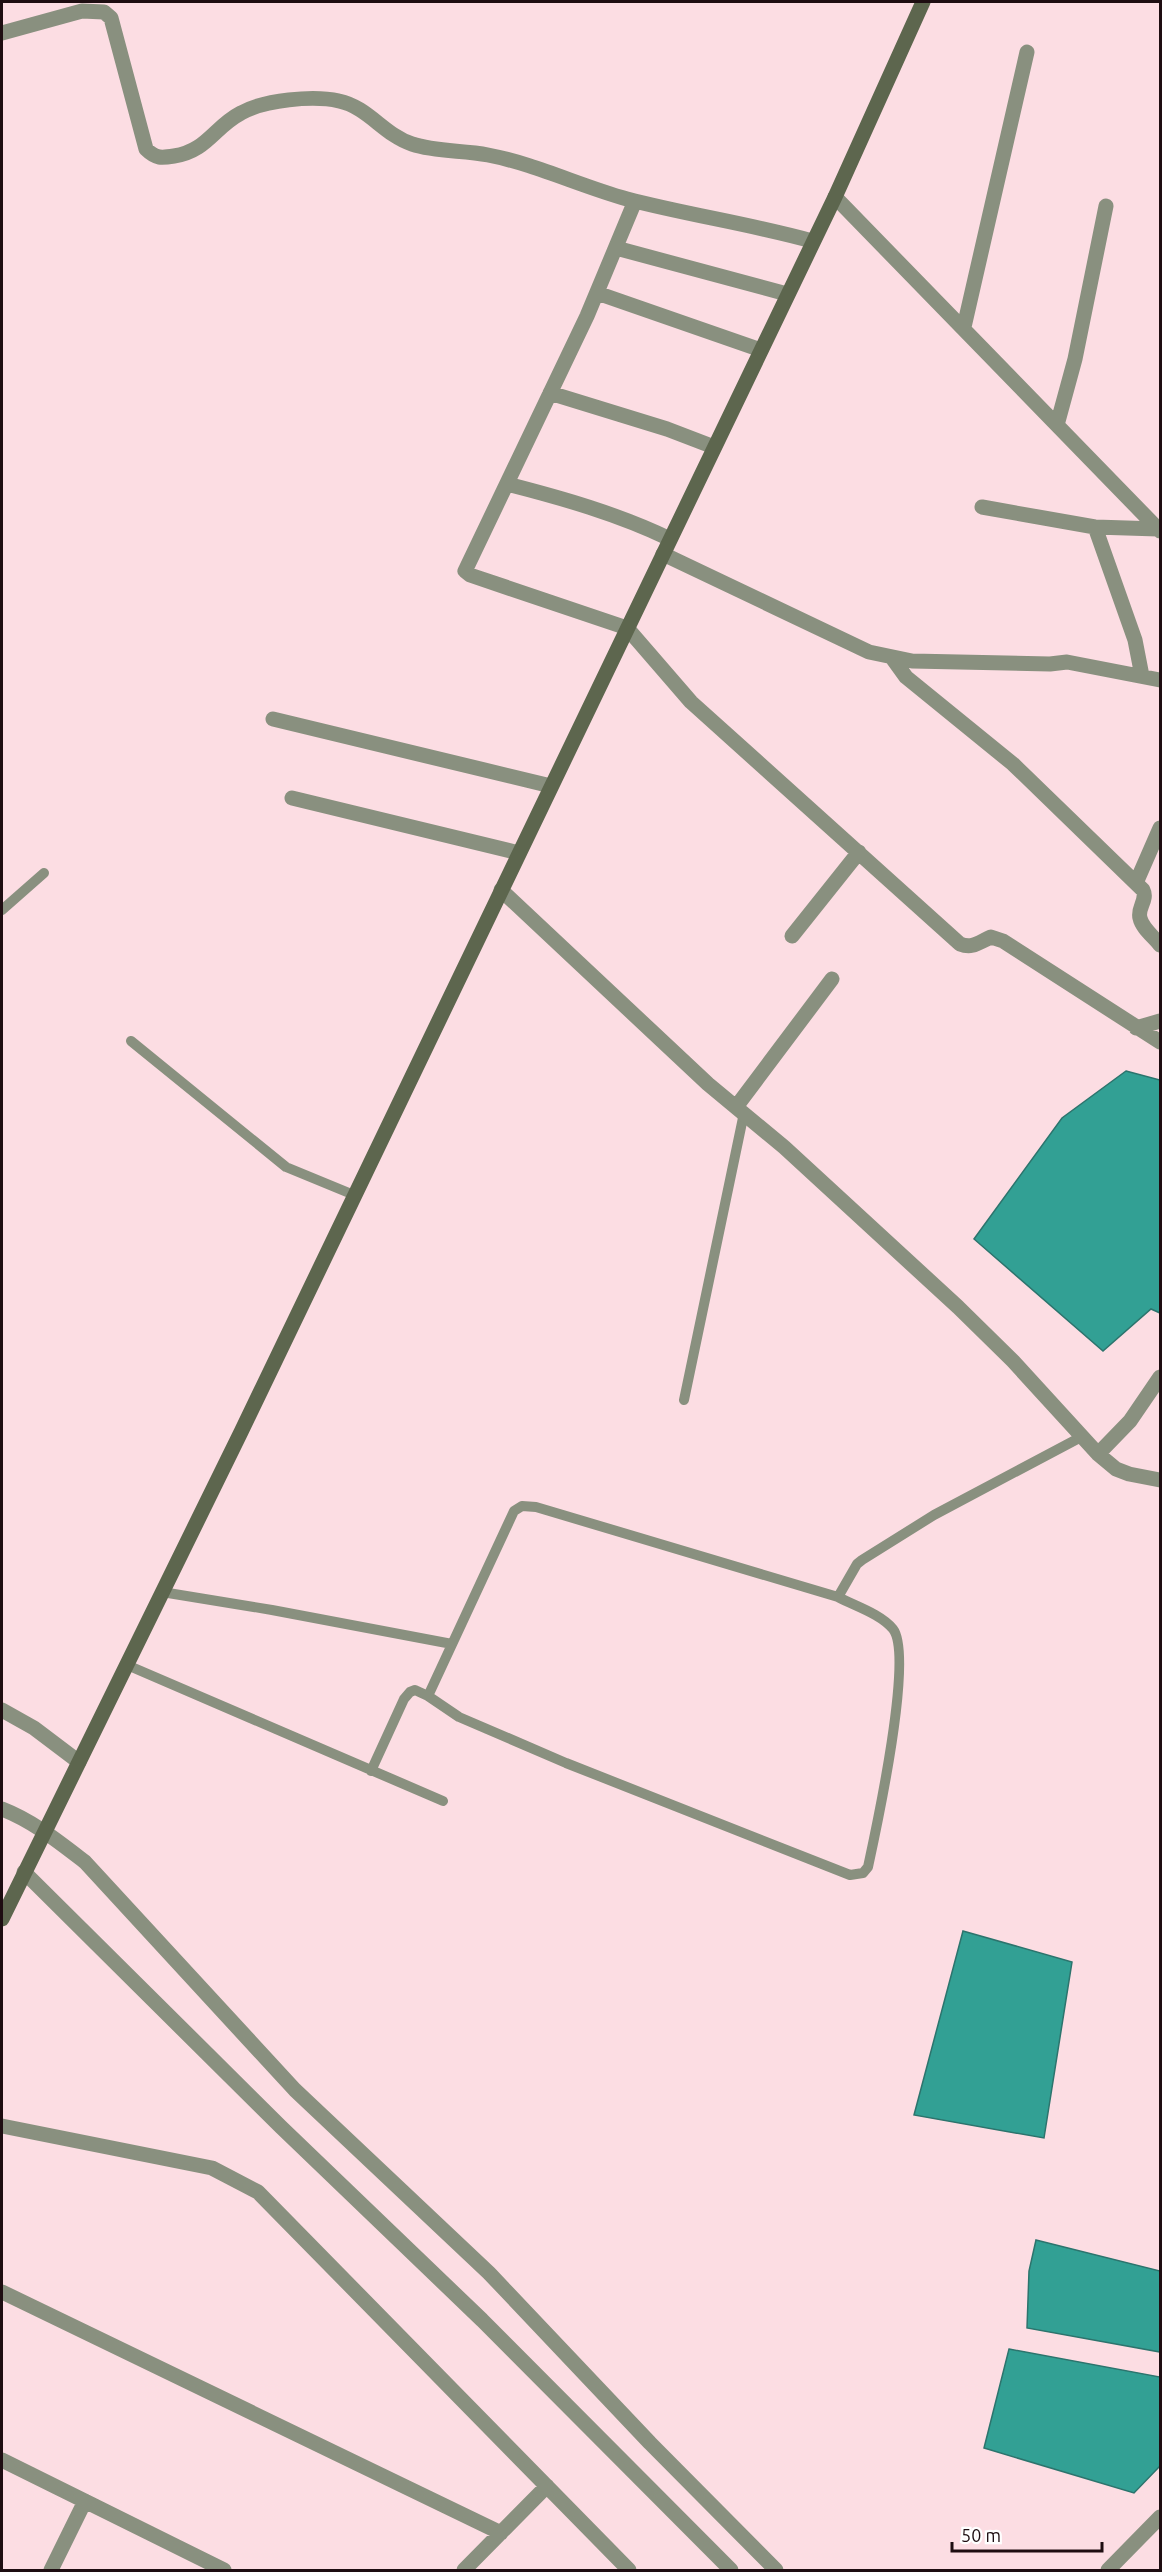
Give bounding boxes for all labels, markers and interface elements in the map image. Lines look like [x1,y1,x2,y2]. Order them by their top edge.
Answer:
scale bar [952,2515,1102,2553]
text: 50 m [961,2525,1001,2545]

